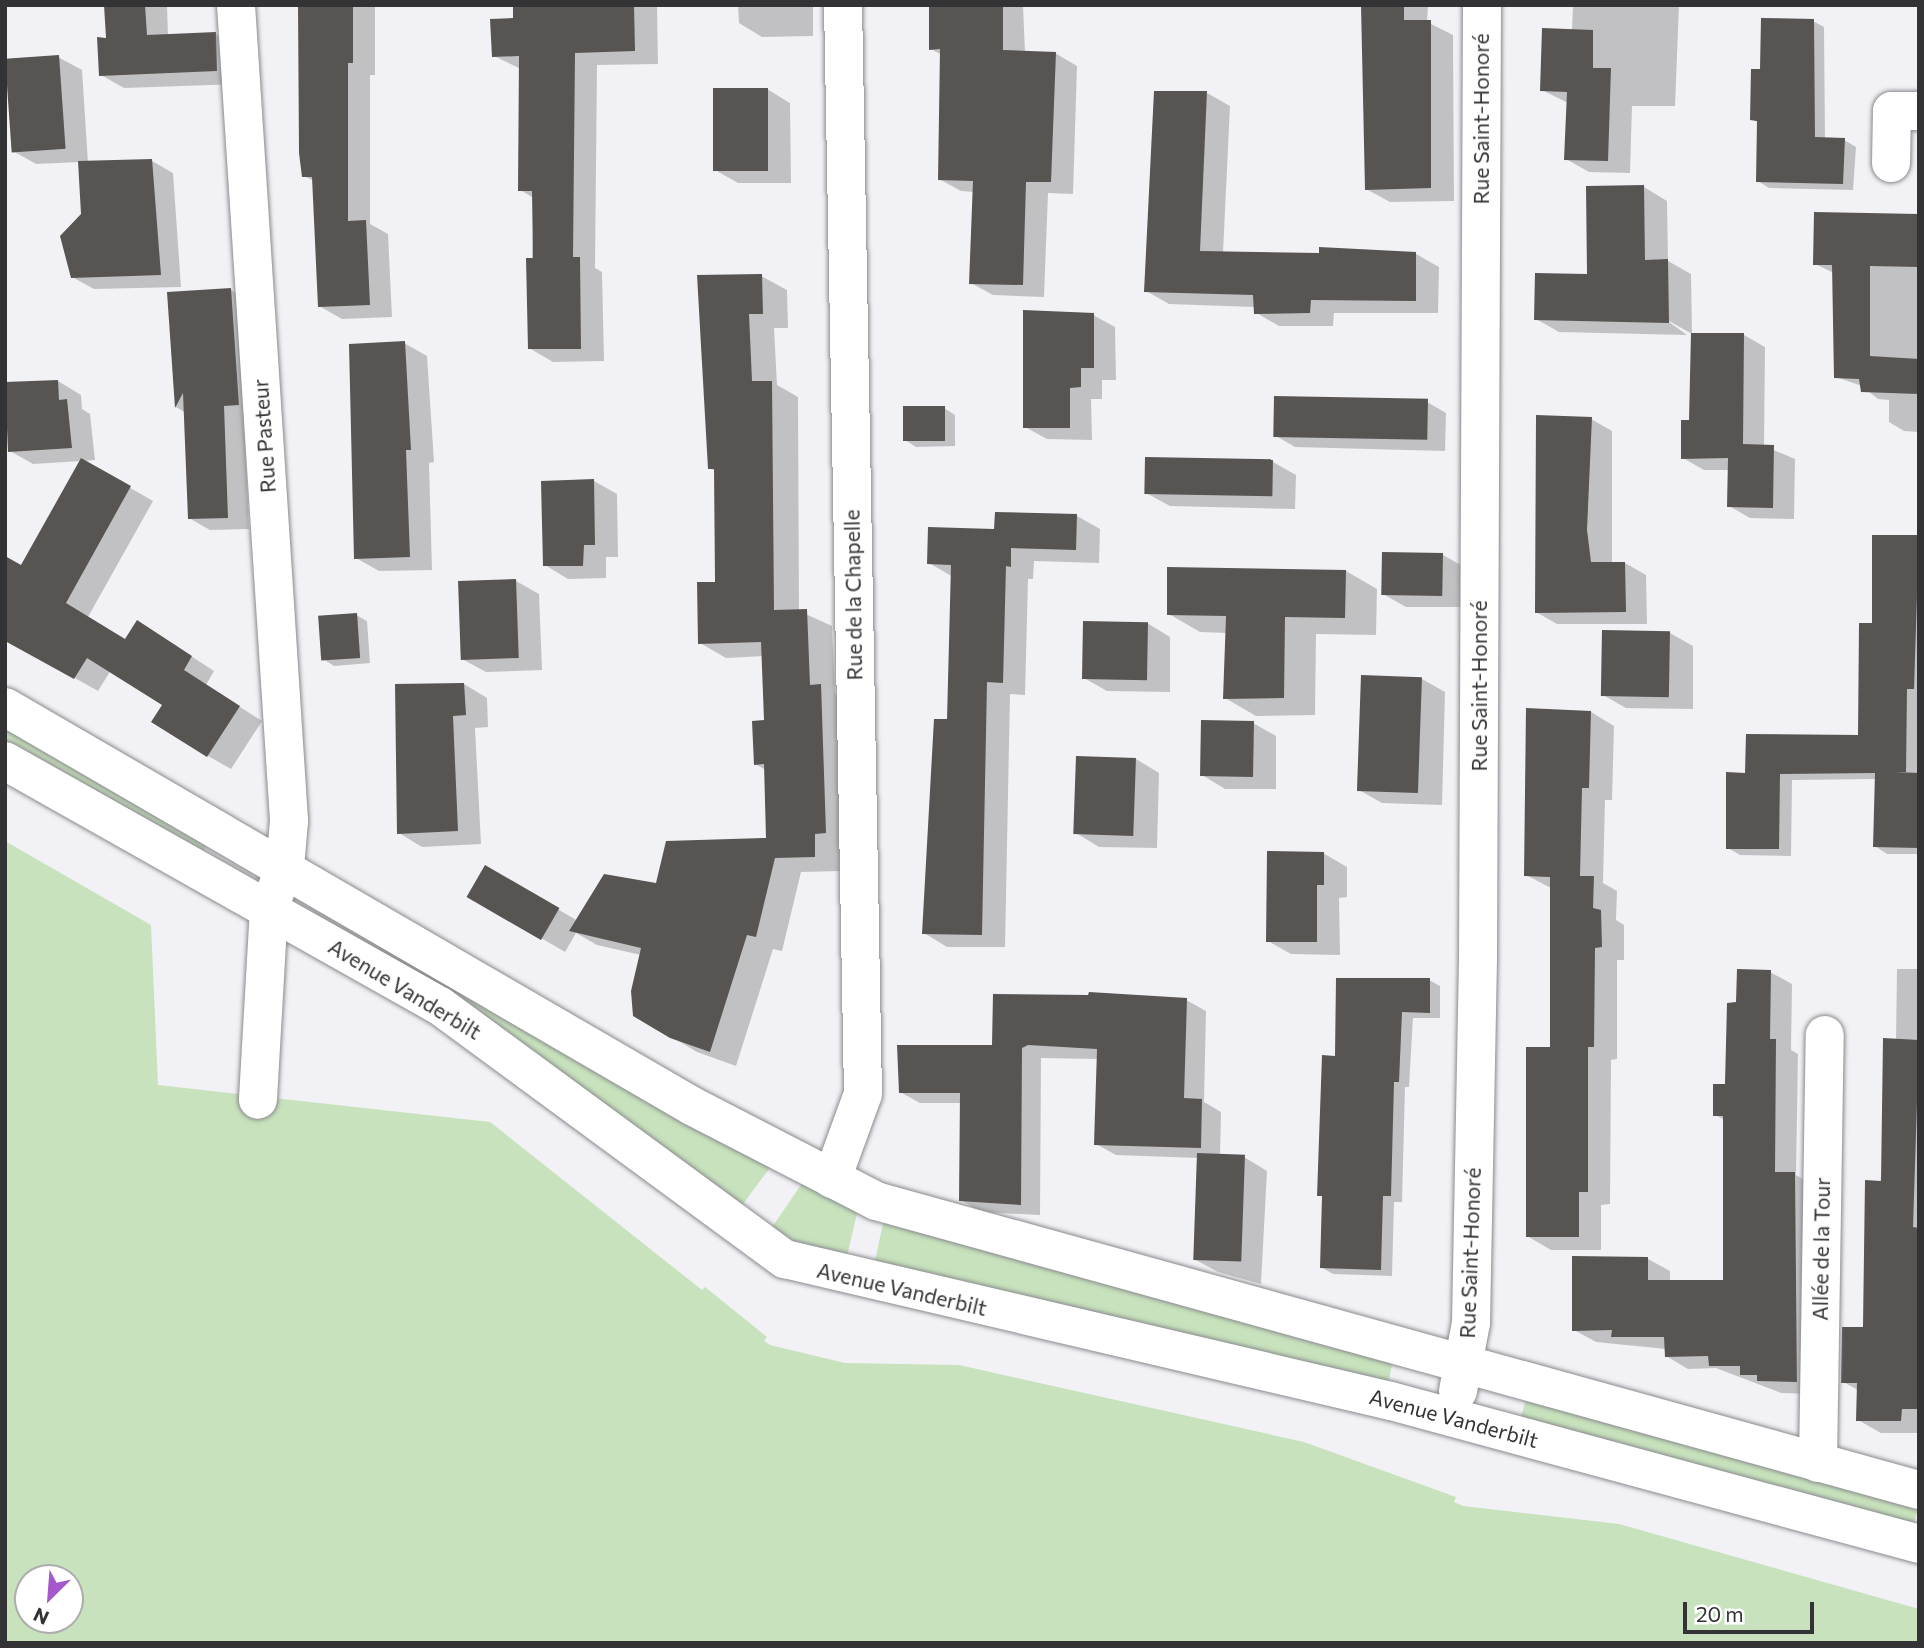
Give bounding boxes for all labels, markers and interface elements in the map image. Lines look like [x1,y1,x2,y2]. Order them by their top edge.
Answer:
street label: Rue Saint-Honoré [1468,34,1494,204]
street label: Rue Pasteur [247,378,281,494]
street label: Rue de la Chapelle [839,509,867,681]
street label: Rue Saint-Honoré [1466,601,1492,771]
street label: Avenue Vanderbilt [324,933,486,1045]
street label: Rue Saint-Honoré [1454,1167,1486,1339]
street label: Allée de la Tour [1807,1177,1835,1321]
street label: Avenue Vanderbilt [815,1257,989,1321]
street label: Avenue Vanderbilt [1367,1383,1541,1453]
north arrow [14,1564,84,1634]
scale bar [1686,1588,1817,1632]
text: 20 m [1696,1601,1744,1626]
text: N [29,1603,52,1630]

